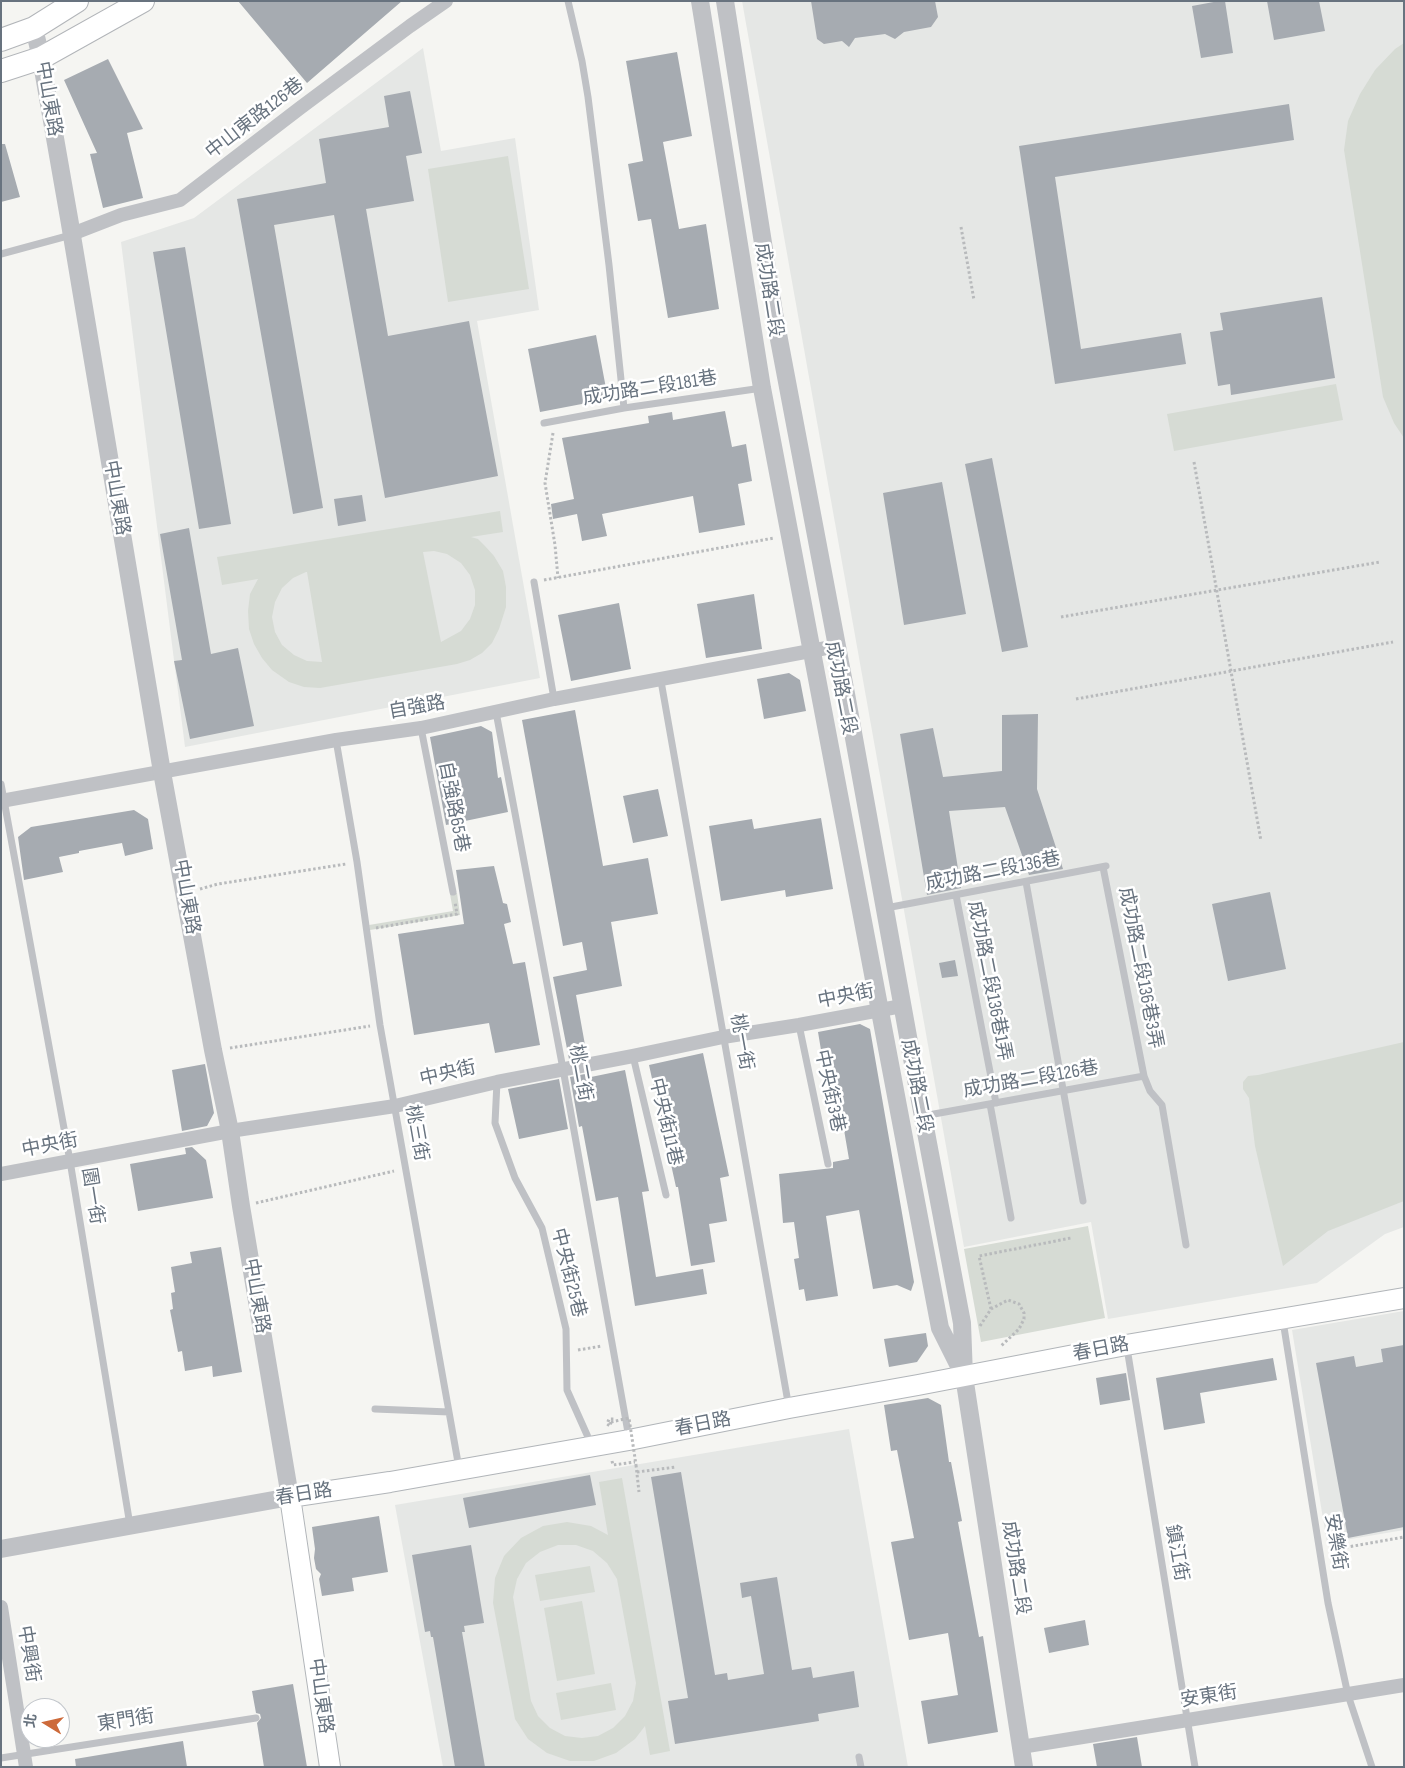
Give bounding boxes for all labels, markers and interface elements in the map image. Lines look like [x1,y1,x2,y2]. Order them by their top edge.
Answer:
street label: 中山東路 [30,60,66,138]
street label: 中山東路126巷 [201,74,309,164]
street label: 成功路二段 [749,241,787,339]
street label: 成功路二段181巷 [581,367,719,411]
street label: 中山東路 [98,459,134,537]
street label: 成功路二段 [820,639,860,737]
street label: 自強路 [387,692,447,724]
street label: 自強路65巷 [433,760,473,854]
street label: 成功路二段136巷 [924,848,1062,896]
street label: 中山東路 [168,858,204,936]
street label: 成功路二段136巷3弄 [1113,885,1167,1051]
street label: 成功路二段136巷1弄 [962,899,1016,1063]
street label: 中央街 [816,980,876,1014]
street label: 桃一街 [725,1012,757,1072]
street label: 成功路二段 [896,1037,936,1135]
street label: 桃二街 [564,1043,596,1103]
street label: 中央街3巷 [809,1048,849,1134]
street label: 中央街 [418,1056,478,1092]
street label: 成功路二段126巷 [962,1057,1100,1103]
street label: 中央街11巷 [644,1076,686,1168]
street label: 桃三街 [400,1103,432,1163]
street label: 中央街 [20,1129,80,1163]
street label: 園一街 [76,1166,108,1226]
street label: 中央街25巷 [546,1226,590,1320]
street label: 中山東路 [238,1257,274,1335]
street label: 春日路 [1071,1333,1131,1367]
street label: 春日路 [673,1408,733,1442]
street label: 春日路 [274,1479,334,1511]
street label: 安樂街 [1319,1512,1351,1572]
street label: 成功路二段 [996,1519,1034,1617]
street label: 鎮江街 [1160,1523,1192,1583]
street label: 中興街 [12,1624,44,1684]
street label: 中山東路 [303,1657,337,1735]
street label: 安東街 [1179,1681,1239,1713]
north arrow [20,1698,70,1748]
street label: 東門街 [96,1705,156,1737]
text: 北 [21,1712,40,1729]

